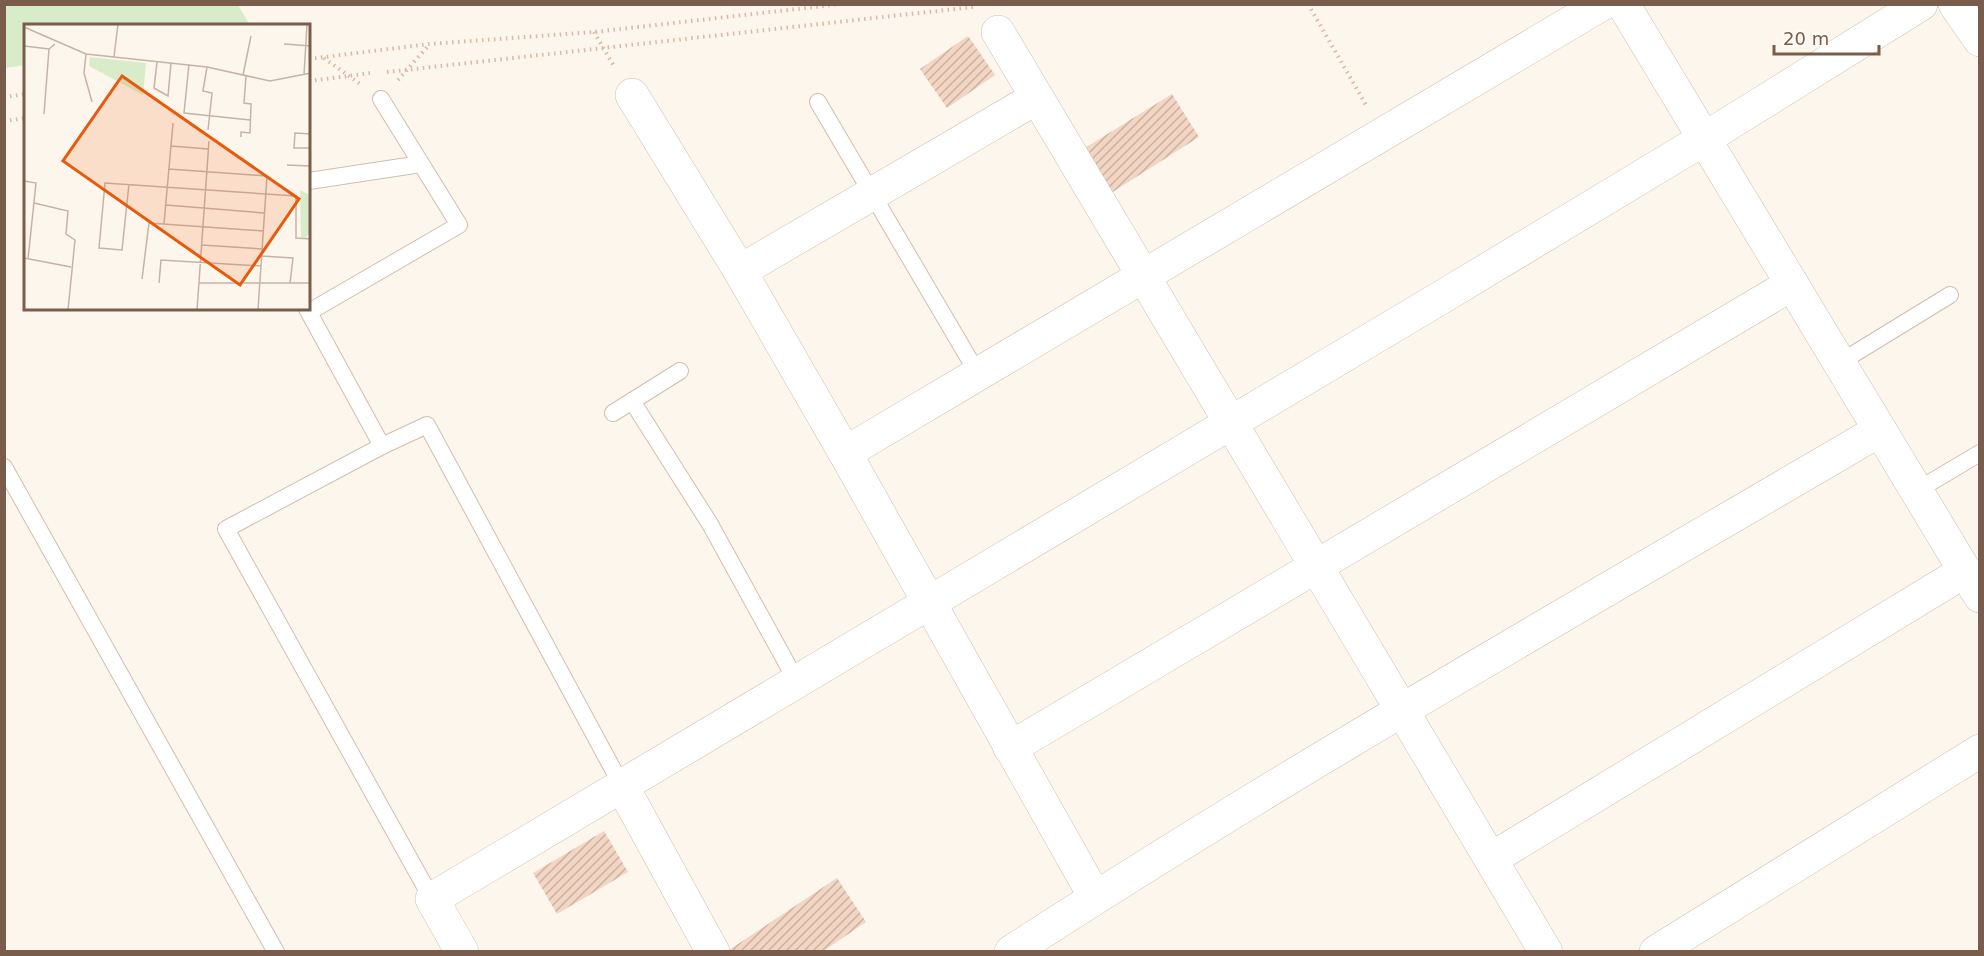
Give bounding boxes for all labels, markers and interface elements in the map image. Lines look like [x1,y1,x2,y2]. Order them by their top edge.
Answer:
scale bar [1774,18,1879,56]
inset map [24,24,310,310]
text: 20 m [1783,28,1829,49]

